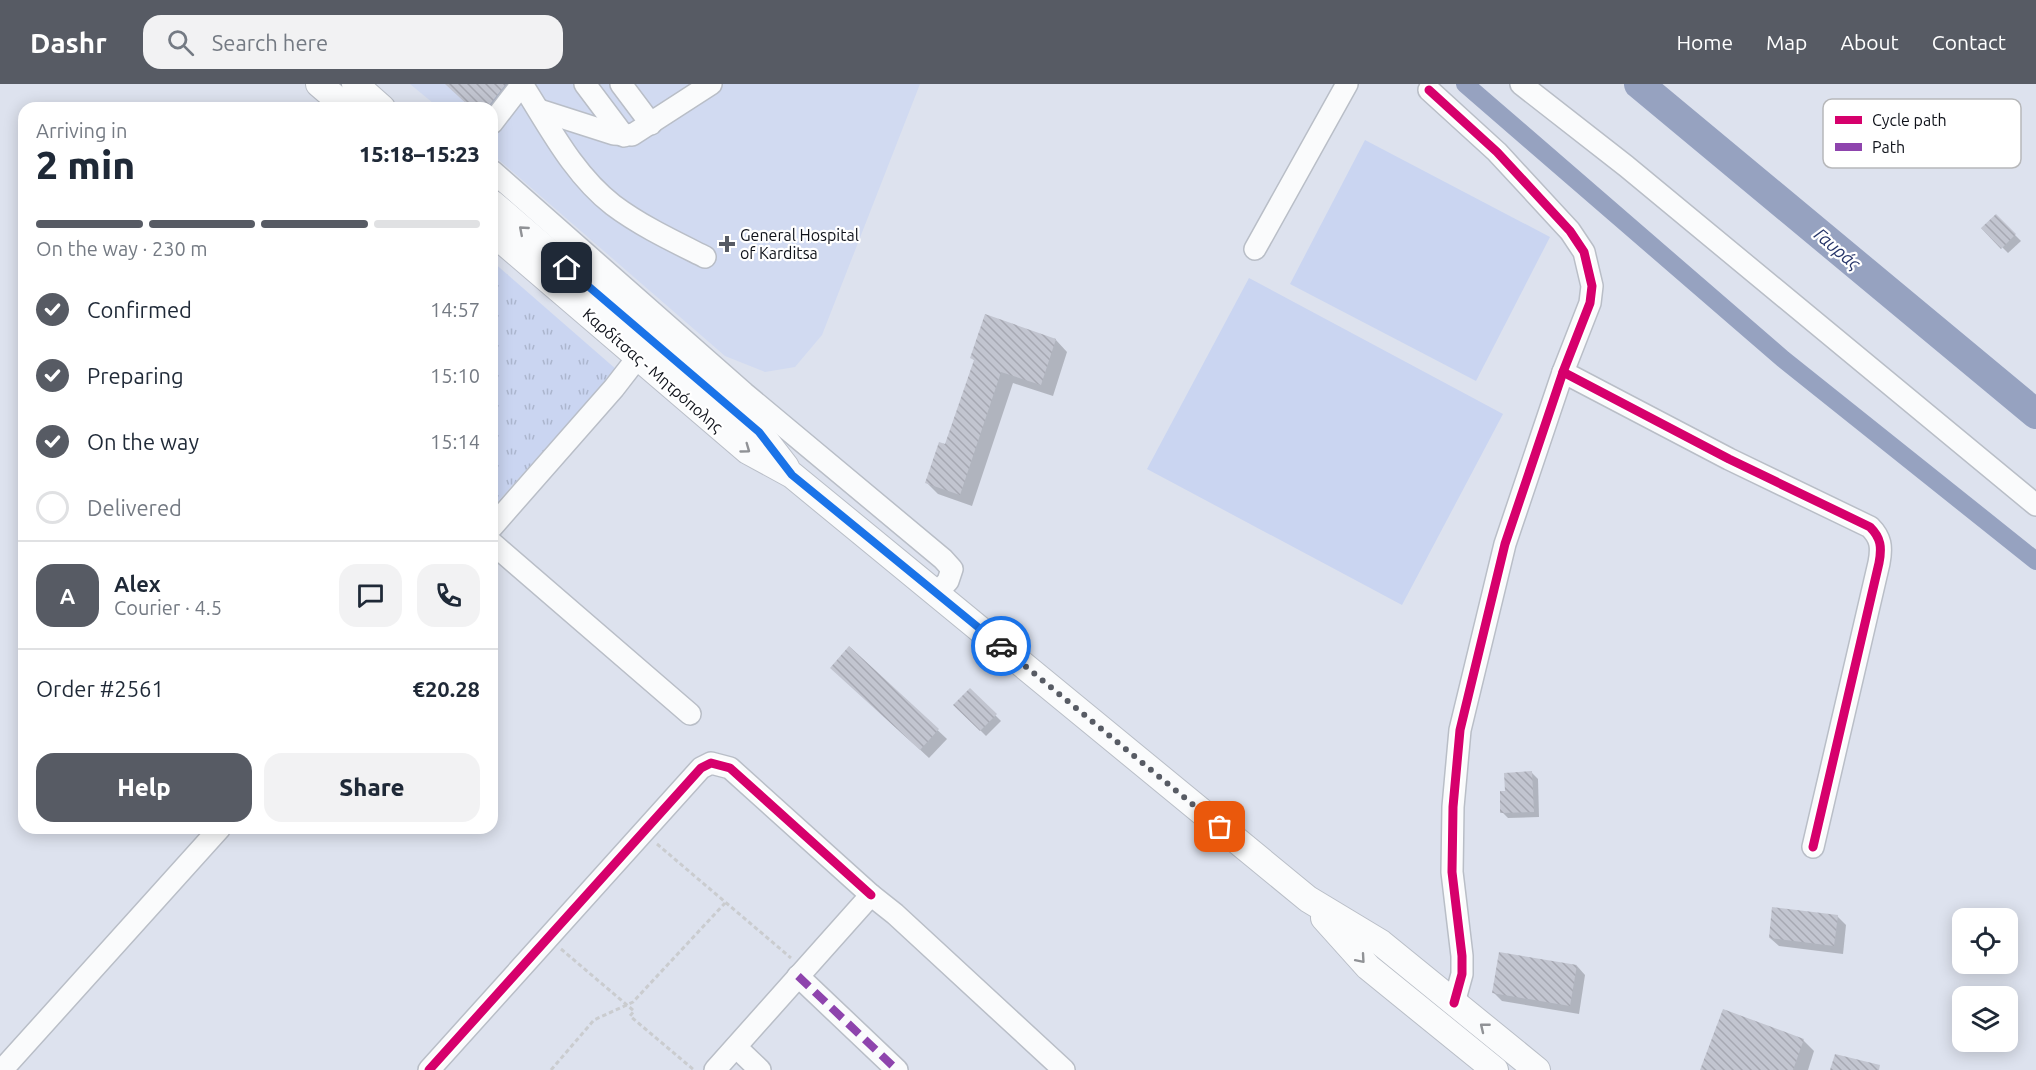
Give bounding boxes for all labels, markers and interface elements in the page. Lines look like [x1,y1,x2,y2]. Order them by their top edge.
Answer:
search box [143,15,563,69]
icon: search [164,26,197,59]
text: Dashr [30,27,107,58]
text: Search here [212,30,328,55]
text: Home [1676,30,1733,54]
text: Map [1766,30,1807,54]
text: About [1840,30,1899,54]
text: Contact [1932,30,2006,54]
legend [1823,99,2021,168]
text: Cycle path [1872,111,1947,129]
text: Arriving in [36,119,127,142]
text: Path [1872,138,1905,156]
text: 15:18–15:23 [359,141,480,166]
text: 2 min [36,143,135,186]
water label: Γαυράς [1810,223,1866,275]
one-way arrow [519,226,530,237]
place label: General Hospital of Karditsa [740,226,859,262]
marker: General Hospital of Karditsa [718,235,736,253]
text: On the way · 230 m [36,237,208,260]
pin [541,242,592,293]
icon: home [550,251,583,284]
icon: check [36,293,69,326]
text: Confirmed [87,297,192,322]
text: 14:57 [430,298,480,321]
street label: Καρδίτσας - Μητρόπολης [579,304,727,436]
icon: check [36,359,69,392]
text: Preparing [87,363,184,388]
text: 15:10 [430,364,480,387]
icon: check [36,425,69,458]
text: On the way [87,429,199,454]
text: 15:14 [430,430,480,453]
one-way arrow [740,442,751,453]
text: Delivered [87,495,182,520]
button: chat [339,564,402,627]
button: phone [417,564,480,627]
text: Alex [114,571,161,596]
text: A [60,583,75,608]
text: Courier · 4.5 [114,596,222,619]
courier [971,616,1031,676]
icon: car [985,630,1018,663]
text: Order #2561 [36,676,164,701]
text: €20.28 [413,676,480,701]
button: Help [36,753,252,822]
button: Share [264,753,480,822]
pin [1194,801,1245,852]
icon: bag [1203,810,1236,843]
map controls [1952,908,2018,1052]
button: locate [1952,908,2018,974]
one-way arrow [1354,952,1365,963]
button: layers [1952,986,2018,1052]
one-way arrow [1480,1023,1491,1034]

